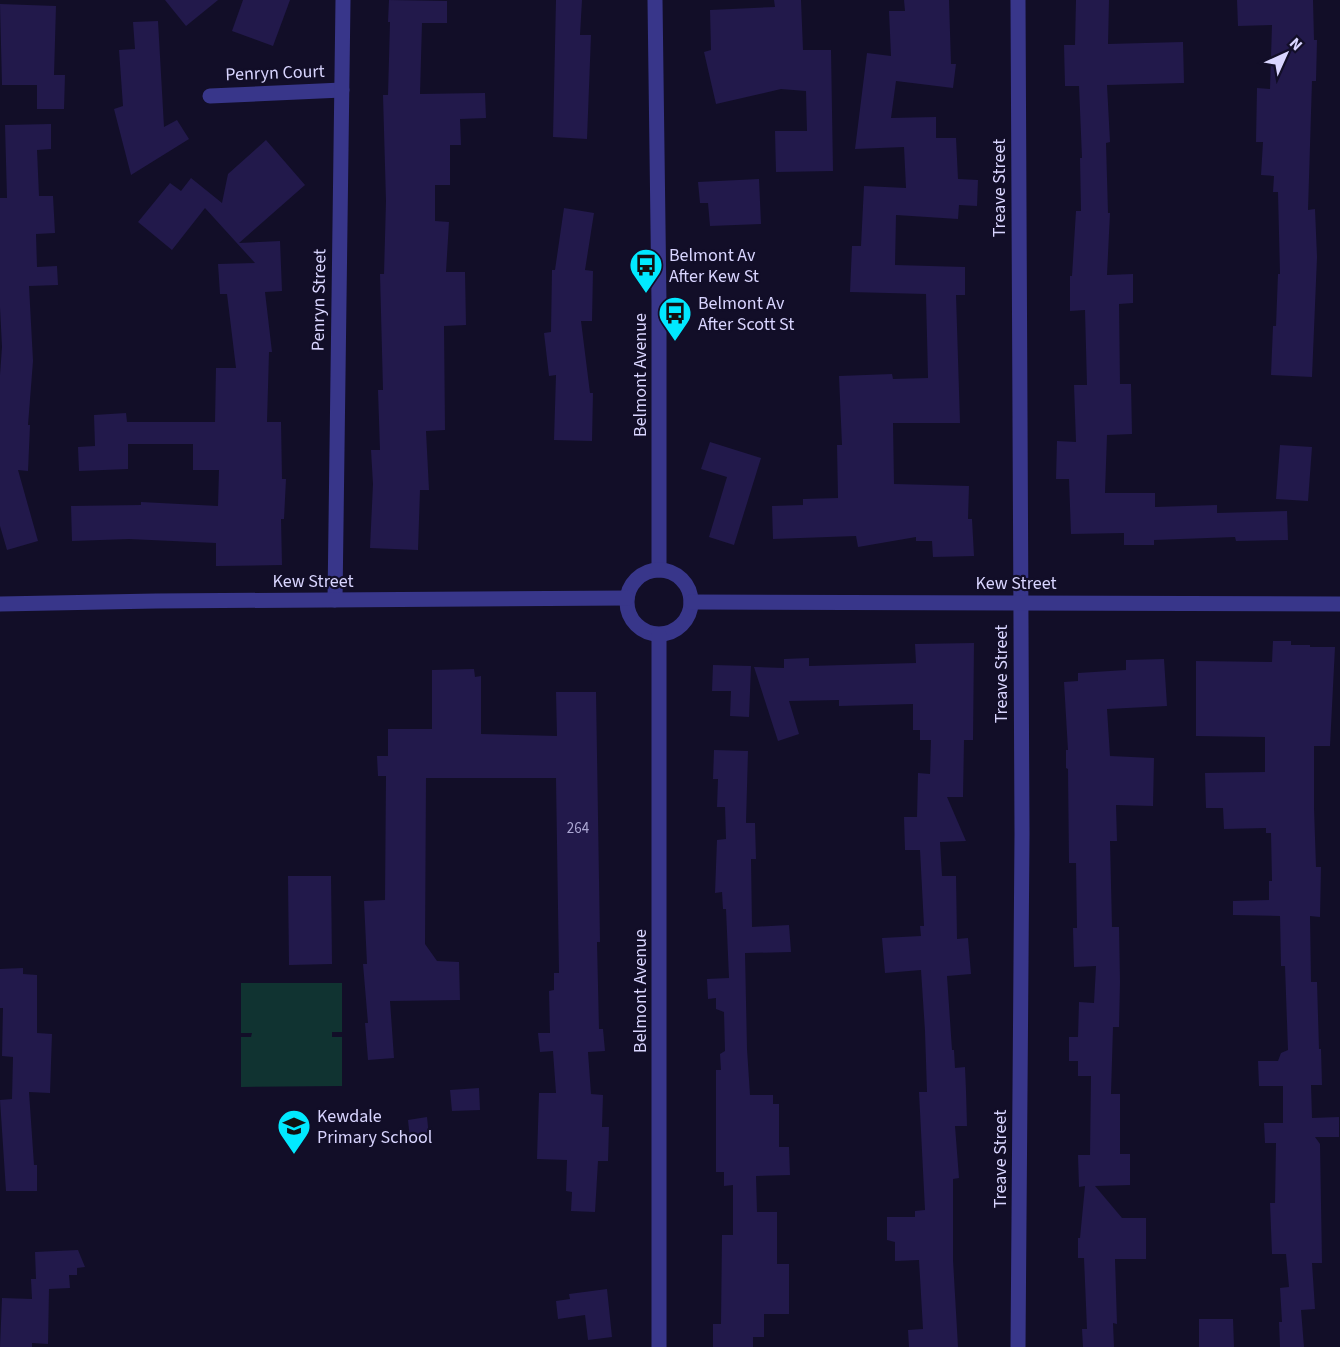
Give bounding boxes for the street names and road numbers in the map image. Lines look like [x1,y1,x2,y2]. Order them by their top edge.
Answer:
street label: Penryn Court [225,59,325,87]
street label: Treave Street [987,139,1012,237]
street label: Penryn Street [306,249,332,351]
street label: Belmont Avenue [628,313,653,437]
street label: Kew Street [273,569,353,594]
street label: Kew Street [976,571,1056,596]
street label: Treave Street [989,625,1014,723]
street label: Belmont Avenue [628,929,653,1053]
street label: Treave Street [988,1110,1013,1208]

